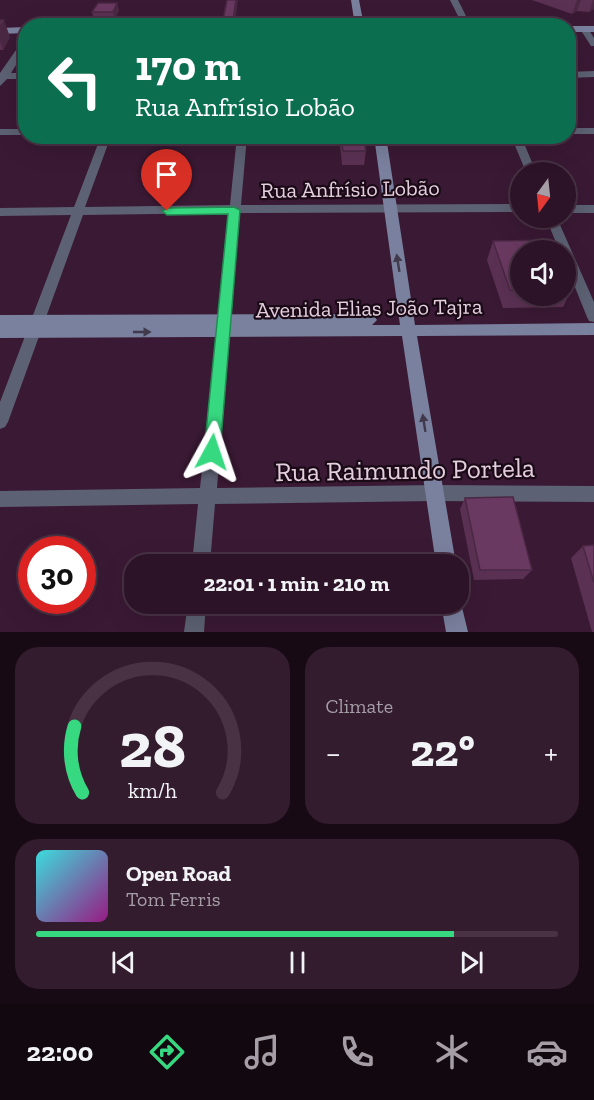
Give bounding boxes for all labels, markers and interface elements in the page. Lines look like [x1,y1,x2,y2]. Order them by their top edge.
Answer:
text: 170 m [135,40,241,91]
icon: left [36,42,114,120]
text: Rua Anfrísio Lobão [135,91,355,123]
pin [141,149,192,211]
icon: arrive [150,158,183,191]
north arrow [510,162,576,228]
map controls [510,162,576,306]
street label: Rua Anfrísio Lobão [260,174,440,204]
button: sound [510,240,576,306]
one-way arrow [393,253,402,272]
street label: Avenida Elias João Tajra [255,293,483,323]
one-way arrow [133,327,152,337]
one-way arrow [419,414,428,433]
position arrow [180,420,244,484]
street label: Rua Raimundo Portela [275,452,535,488]
speed limit sign: 30 [18,536,96,614]
text: 22:01 · 1 min · 210 m [204,570,389,597]
text: Climate [326,694,393,718]
text: 28 [119,708,186,783]
text: 22° [410,724,475,778]
text: − [326,733,341,772]
text: + [544,733,558,772]
text: km/h [128,778,177,803]
text: Open Road [126,860,231,887]
text: Tom Ferris [126,887,221,911]
icon: previous [107,946,140,979]
icon: pause [281,946,314,979]
icon: next [455,946,488,979]
icon: directions [146,1031,188,1073]
icon: music [241,1031,283,1073]
icon: phone [336,1031,378,1073]
icon: climate [431,1031,473,1073]
icon: car [526,1031,568,1073]
text: 22:00 [26,1036,93,1068]

